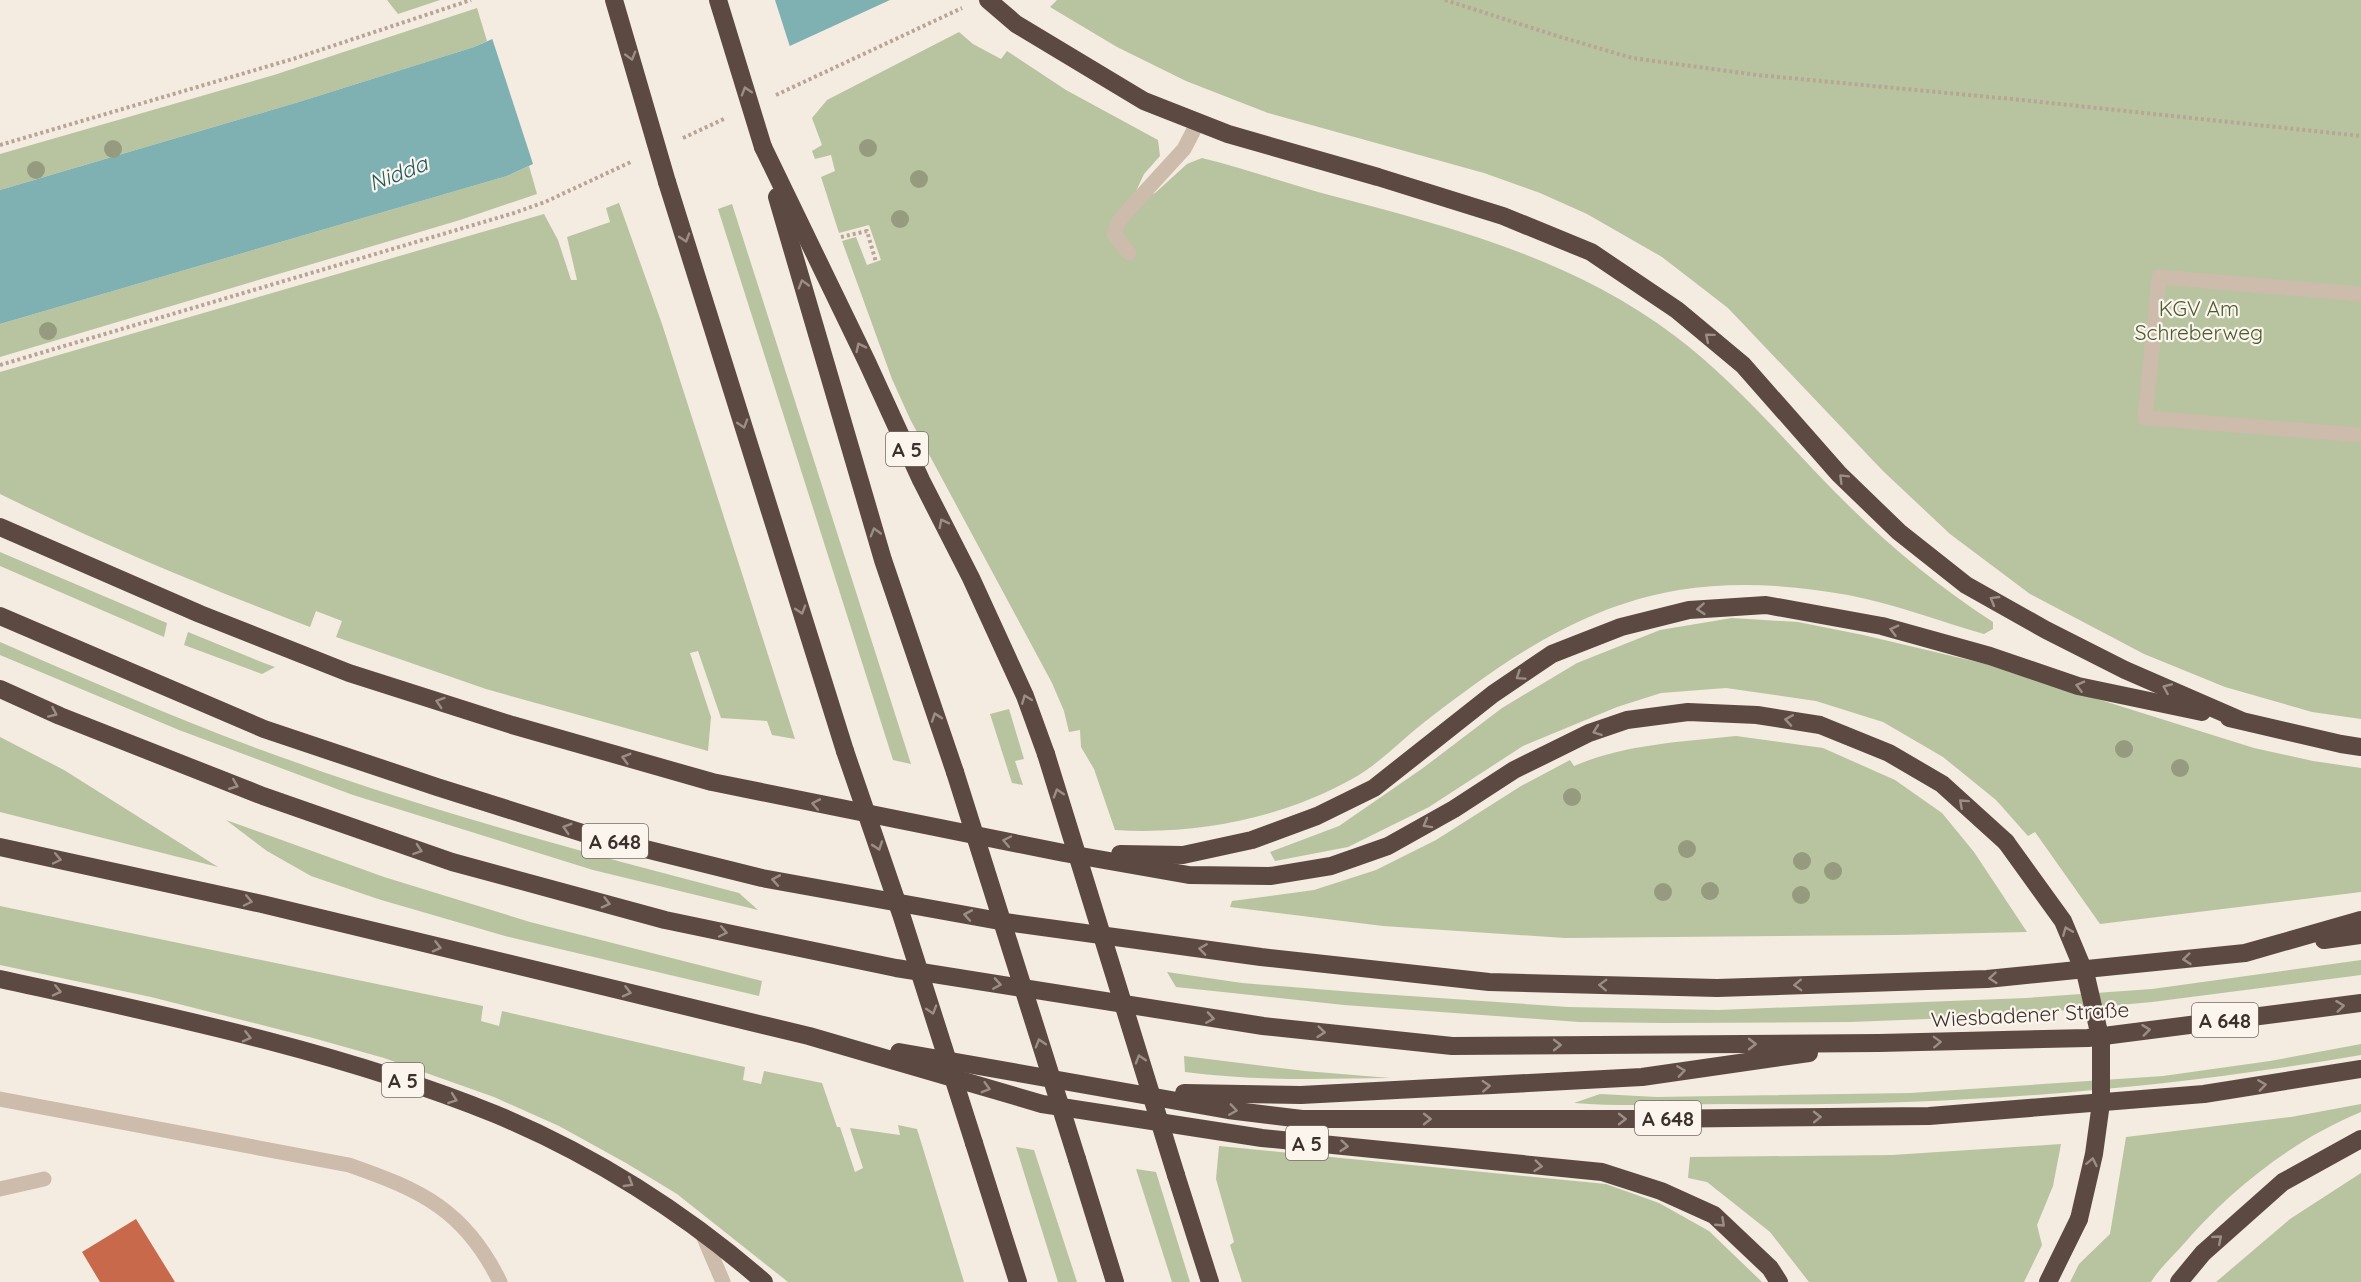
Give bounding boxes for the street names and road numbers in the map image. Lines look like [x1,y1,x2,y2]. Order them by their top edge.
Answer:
road number: A 5 [886,432,928,466]
road number: A 648 [582,824,648,858]
street label: Wiesbadener Straße [1930,996,2130,1032]
road number: A 648 [2192,1003,2258,1037]
road number: A 5 [382,1063,424,1097]
road number: A 648 [1635,1101,1701,1135]
road number: A 5 [1286,1126,1328,1160]

